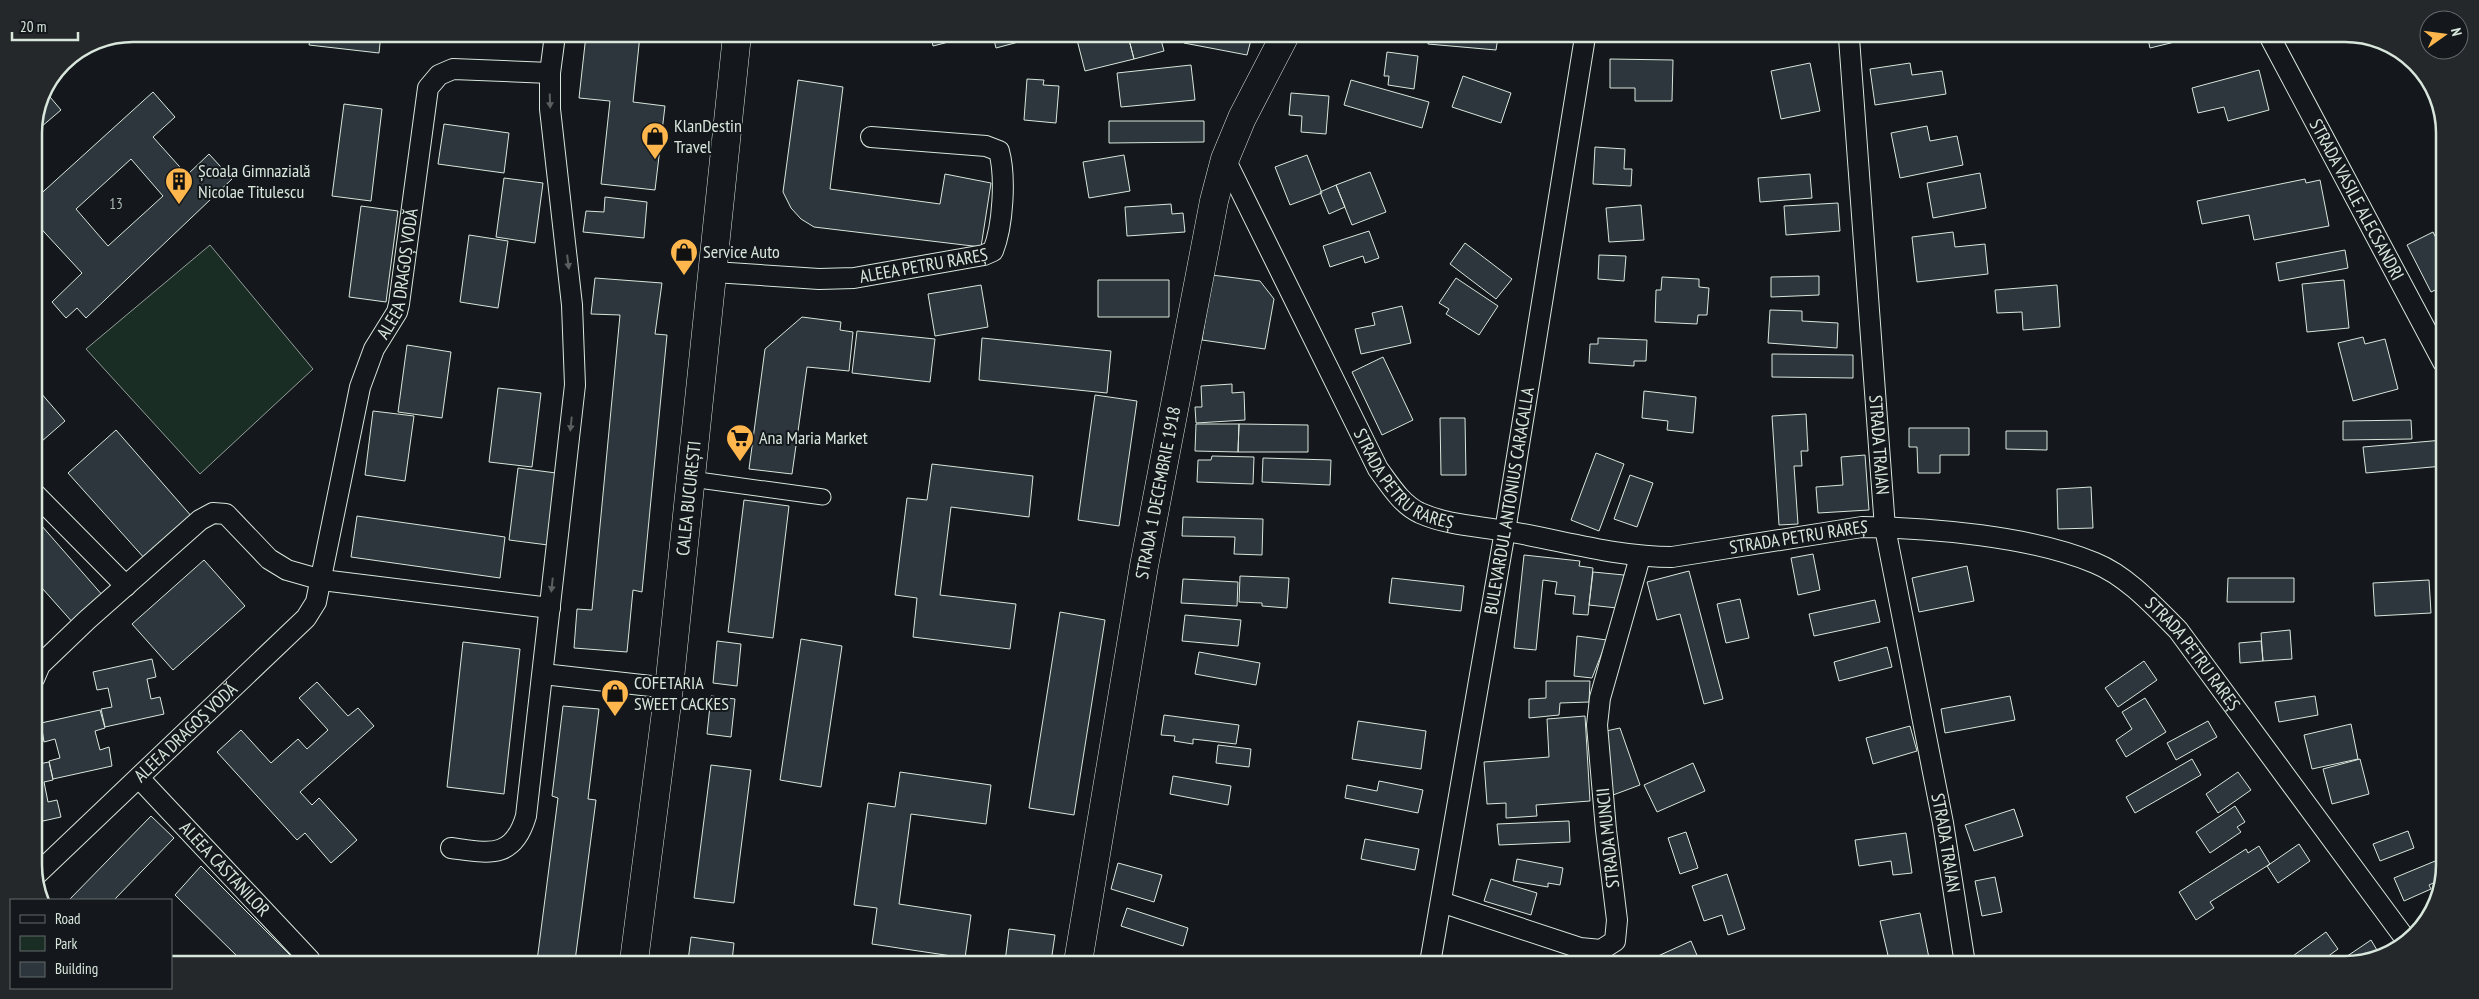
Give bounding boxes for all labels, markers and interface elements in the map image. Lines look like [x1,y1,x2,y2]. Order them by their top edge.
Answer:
scale bar [12,10,79,42]
north arrow [2419,10,2469,60]
text: 20 m [20,17,46,36]
text: N [2447,26,2466,38]
one-way arrow [546,93,554,109]
place label: KlanDestin Travel [674,114,742,158]
street label: STRADA VASILE ALECSANDRI [2305,115,2409,284]
shop icon: KlanDestin Travel [640,121,670,160]
place label: Școala Gimnazială Nicolae Titulescu [198,159,311,203]
building icon: Școala Gimnazială Nicolae Titulescu [164,166,194,205]
house number: 13 [109,194,123,213]
street label: ALEEA DRAGOȘ VODĂ [371,206,423,343]
shop icon: Service Auto [669,237,699,276]
place label: Service Auto [703,240,780,263]
street label: ALEEA PETRU RAREȘ [858,242,990,288]
one-way arrow [564,254,572,270]
street label: BULEVARDUL ANTONIUS CARACALLA [1479,385,1539,616]
street label: STRADA TRAIAN [1864,394,1895,496]
street label: STRADA 1 DECEMBRIE 1918 [1130,404,1185,581]
one-way arrow [567,416,575,432]
supermarket icon: Ana Maria Market [725,423,755,462]
street label: STRADA PETRU RAREȘ [1349,425,1456,534]
place label: Ana Maria Market [759,426,868,449]
street label: CALEA BUCUREȘTI [671,440,706,557]
street label: STRADA PETRU RAREȘ [1728,515,1868,559]
one-way arrow [548,578,556,594]
street label: STRADA PETRU RAREȘ [2140,592,2246,715]
place label: COFETARIA SWEET CACKES [634,671,729,715]
street label: ALEEA DRAGOȘ VODĂ [129,677,242,787]
shop icon: COFETARIA SWEET CACKES [600,678,630,717]
street label: STRADA MUNCII [1591,787,1624,889]
street label: STRADA TRAIAN [1926,791,1966,894]
street label: ALEEA CASTANILOR [175,817,275,921]
legend [10,899,172,989]
text: Road [55,909,81,928]
text: Park [55,934,77,953]
text: Building [55,959,98,978]

